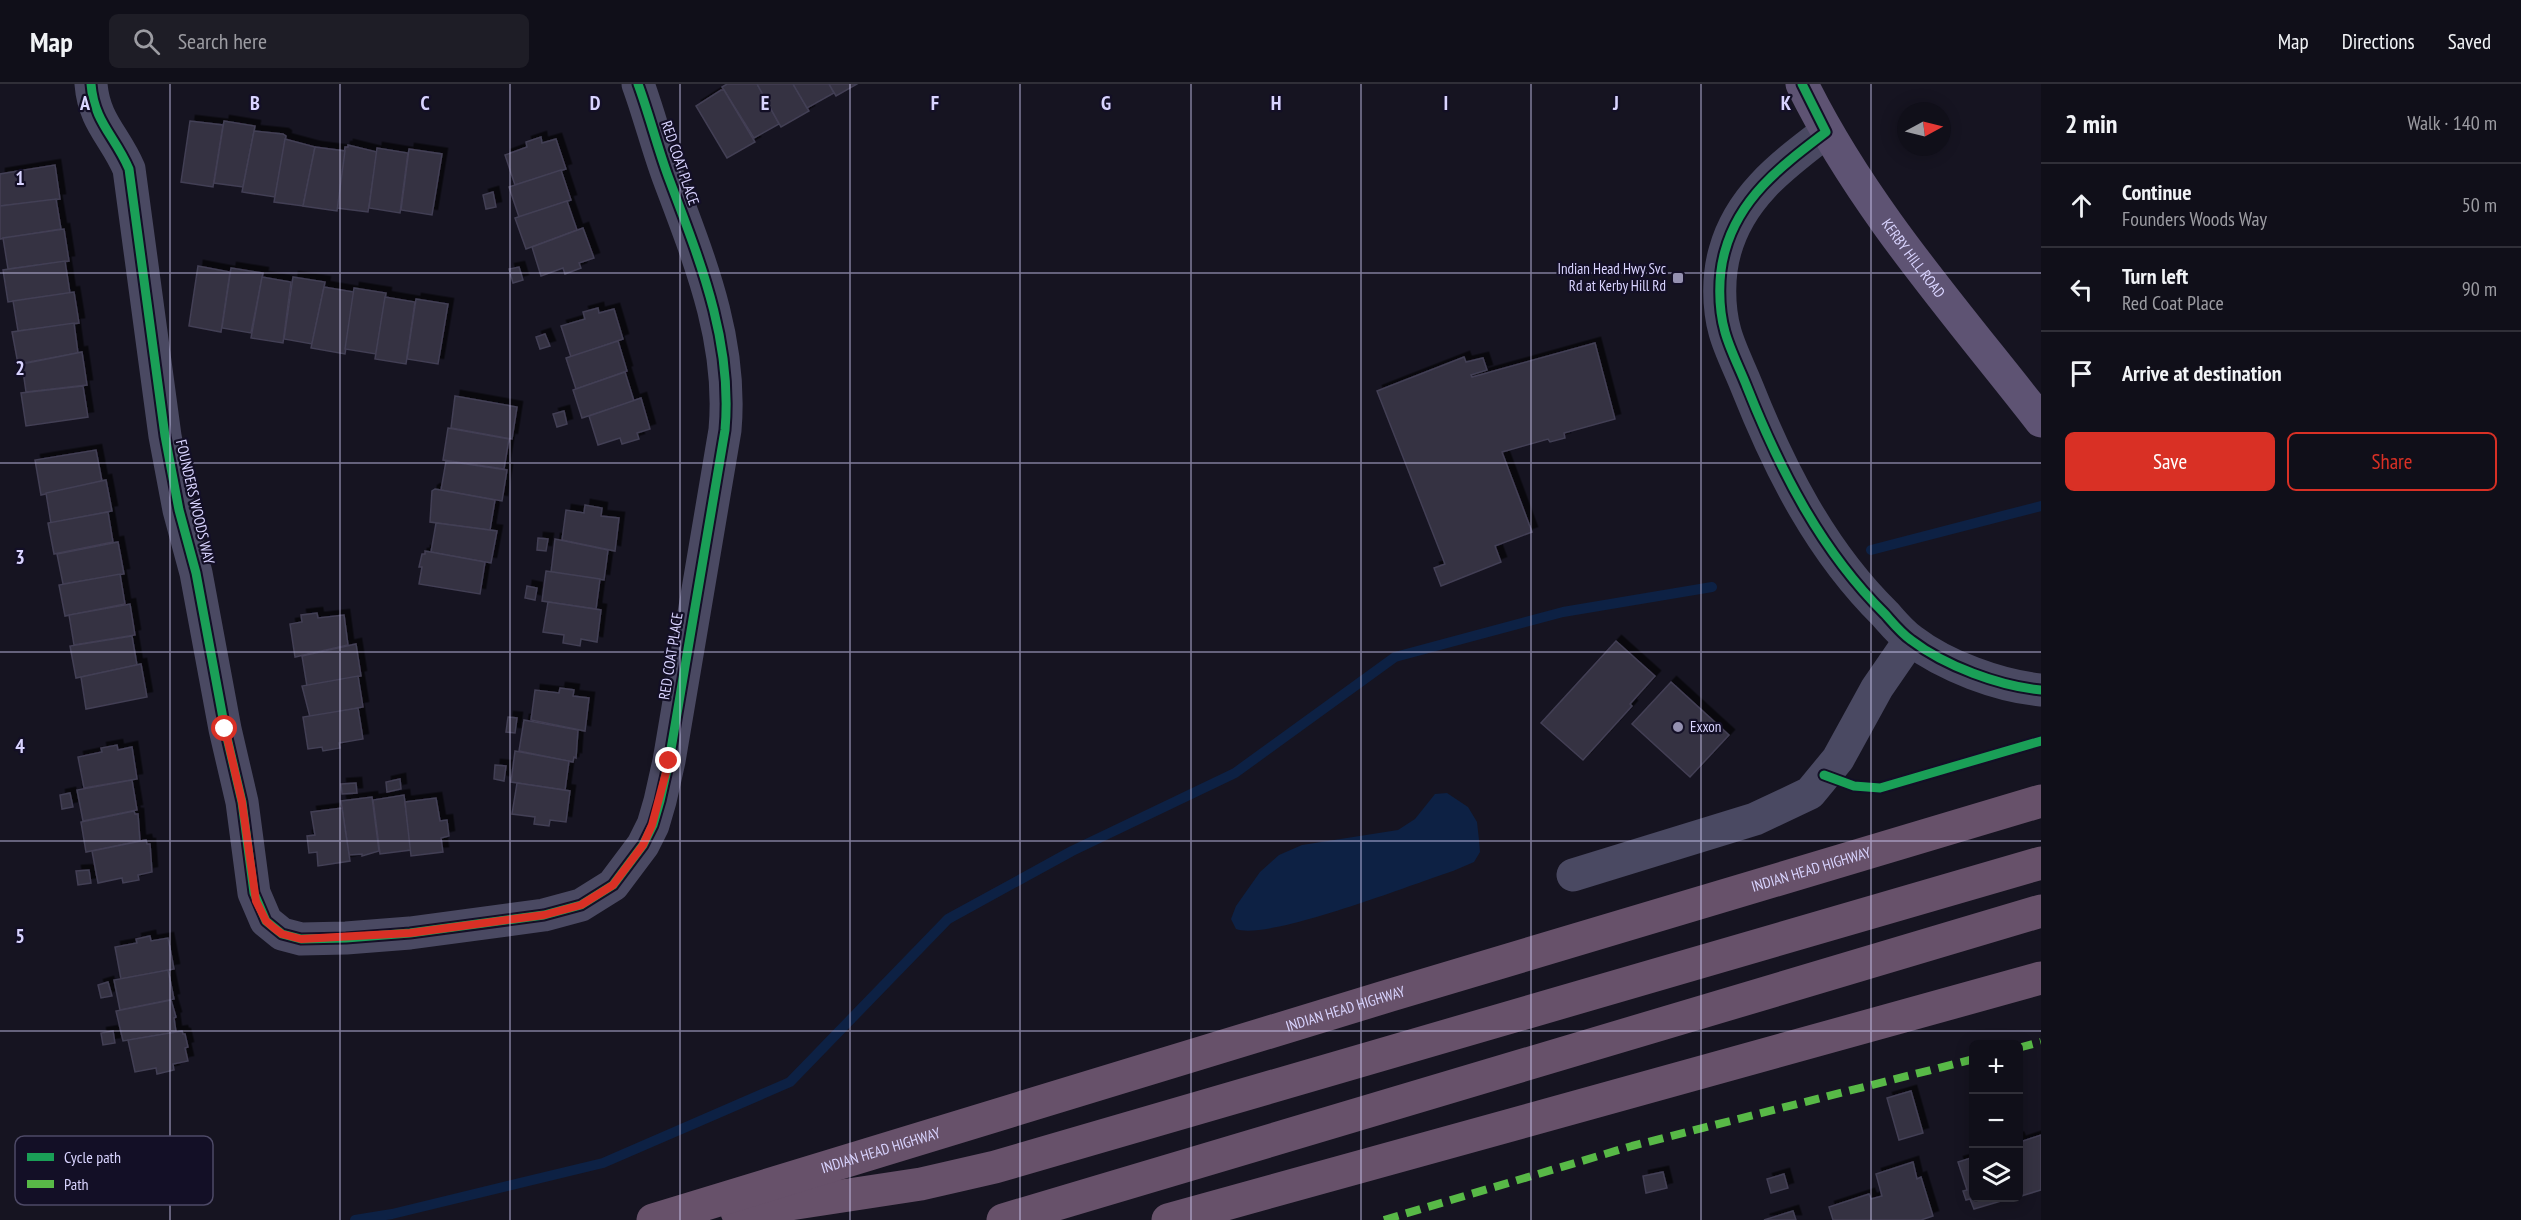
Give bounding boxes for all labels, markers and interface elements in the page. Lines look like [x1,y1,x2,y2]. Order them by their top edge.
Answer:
search box [109,14,529,68]
text: Map [30,23,73,60]
icon: search [130,25,163,58]
text: Search here [178,27,267,55]
text: Map [2278,28,2309,55]
text: Directions [2342,28,2415,55]
text: Saved [2448,28,2491,55]
text: A [79,90,91,116]
text: B [250,90,260,116]
text: C [420,90,430,116]
text: D [590,90,601,116]
text: E [761,90,769,116]
text: F [931,90,939,116]
text: G [1101,90,1111,116]
text: H [1271,90,1281,116]
text: I [1444,90,1448,116]
text: J [1612,90,1619,116]
text: K [1781,90,1792,116]
north arrow [1897,102,1951,156]
text: 2 min [2065,107,2118,140]
text: Walk · 140 m [2407,110,2497,136]
street label: RED COAT PLACE [657,118,704,208]
text: 1 [15,165,25,191]
text: Continue [2122,178,2192,206]
icon: ahead [2065,189,2098,222]
text: 50 m [2462,192,2497,218]
text: Founders Woods Way [2122,206,2267,232]
street label: KERBY HILL ROAD [1878,215,1950,301]
place label: Indian Head Hwy Svc Rd at Kerby Hill Rd [1558,259,1667,295]
text: Turn left [2122,262,2188,290]
marker: Indian Head Hwy Svc Rd at Kerby Hill Rd [1671,271,1685,285]
icon: left [2065,273,2098,306]
text: 90 m [2462,276,2497,302]
text: Red Coat Place [2122,290,2224,316]
text: 2 [15,355,25,381]
icon: arrive [2065,357,2098,390]
text: Arrive at destination [2122,359,2282,387]
button: Save [2065,432,2275,491]
button: Share [2287,432,2497,491]
street label: FOUNDERS WOODS WAY [172,438,219,566]
text: 3 [15,544,25,570]
street label: RED COAT PLACE [654,611,687,701]
route start [211,715,237,741]
place label: Exxon [1690,717,1721,736]
marker: Exxon [1671,720,1685,734]
text: 4 [15,733,25,759]
route end [655,747,681,773]
street label: INDIAN HEAD HIGHWAY [1749,842,1873,896]
text: 5 [15,923,25,949]
street label: INDIAN HEAD HIGHWAY [1283,981,1407,1036]
map controls [1969,1040,2023,1202]
button: + [1969,1040,2023,1094]
button: − [1969,1094,2023,1148]
street label: INDIAN HEAD HIGHWAY [819,1123,943,1177]
legend [15,1136,213,1205]
text: Cycle path [64,1147,121,1167]
button: layers [1969,1148,2023,1202]
text: Path [64,1174,89,1194]

